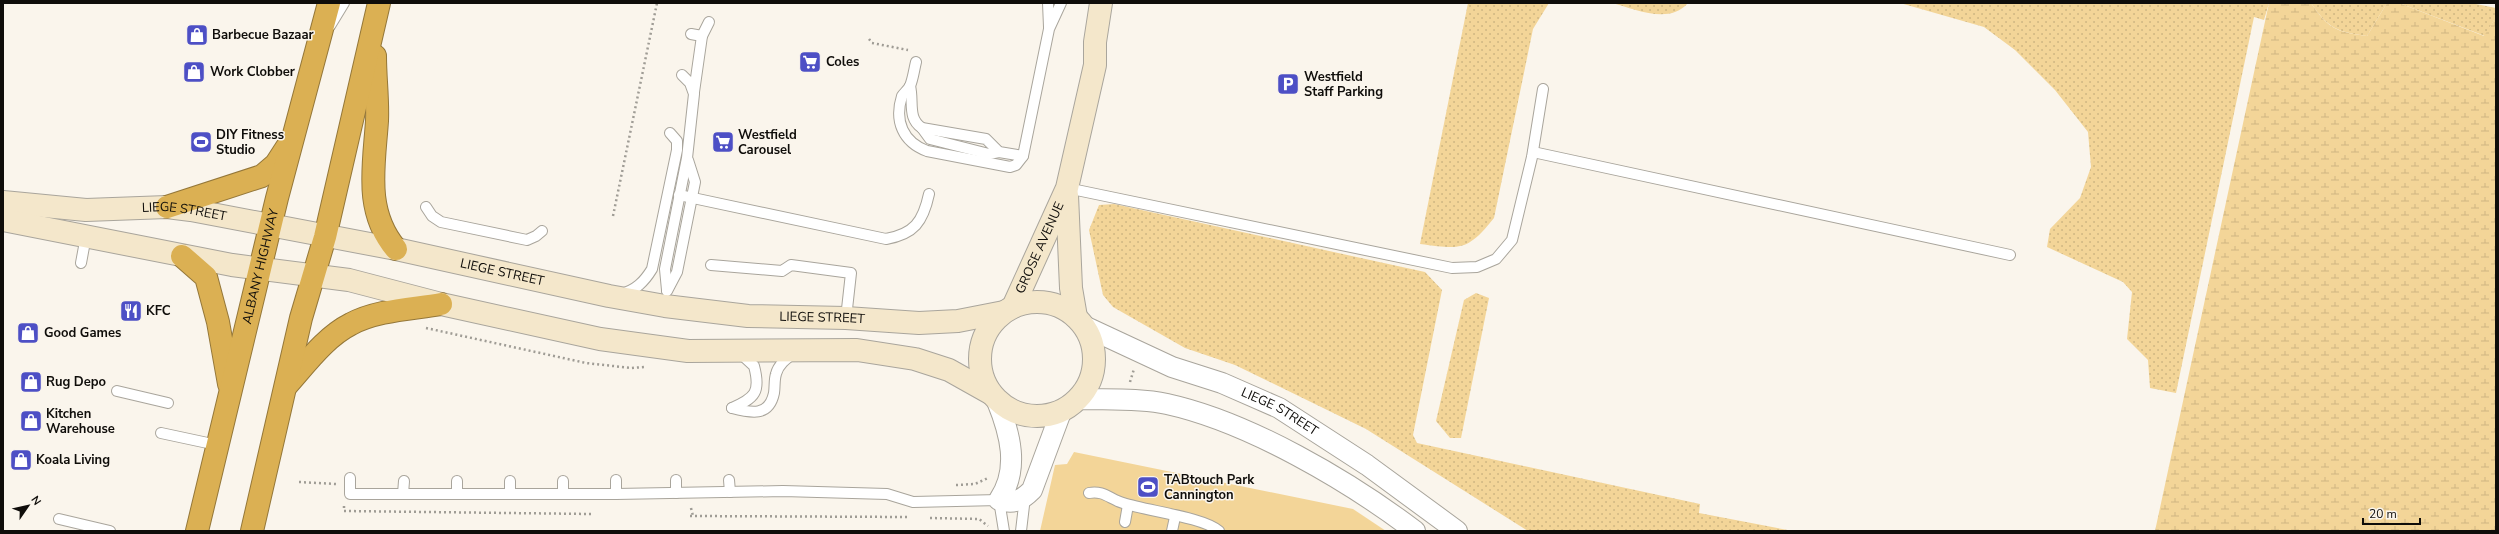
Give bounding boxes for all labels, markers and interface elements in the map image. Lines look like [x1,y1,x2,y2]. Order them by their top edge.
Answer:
shop icon: Barbecue Bazaar [184,22,210,48]
place label: Barbecue Bazaar [212,26,315,44]
supermarket icon: Coles [797,49,823,75]
place label: Coles [826,53,859,71]
shop icon: Work Clobber [181,59,207,85]
place label: Work Clobber [210,63,296,81]
place label: Westfield Staff Parking [1304,68,1383,101]
parking icon: Westfield Staff Parking [1275,71,1301,97]
place label: DIY Fitness Studio [216,126,284,159]
place label: Westfield Carousel [738,126,797,159]
sports icon: DIY Fitness Studio [188,129,214,155]
supermarket icon: Westfield Carousel [710,129,736,155]
street label: LIEGE STREET [141,198,228,226]
street label: GROSE AVENUE [1011,199,1069,297]
street label: ALBANY HIGHWAY [238,207,283,326]
street label: LIEGE STREET [458,254,546,290]
restaurant icon: KFC [118,298,144,324]
place label: KFC [146,302,171,320]
street label: LIEGE STREET [779,308,866,328]
shop icon: Good Games [15,320,41,346]
place label: Good Games [44,324,121,342]
shop icon: Rug Depo [18,369,44,395]
place label: Rug Depo [46,373,106,391]
street label: LIEGE STREET [1238,383,1322,440]
place label: Kitchen Warehouse [46,405,115,438]
shop icon: Kitchen Warehouse [18,408,44,434]
shop icon: Koala Living [8,447,34,473]
place label: Koala Living [36,451,110,469]
place label: TABtouch Park Cannington [1164,471,1255,504]
sports icon: TABtouch Park Cannington [1135,474,1161,500]
north arrow [8,486,48,526]
text: N [27,493,44,508]
scale bar [2363,500,2420,526]
text: 20 m [2369,506,2397,522]

